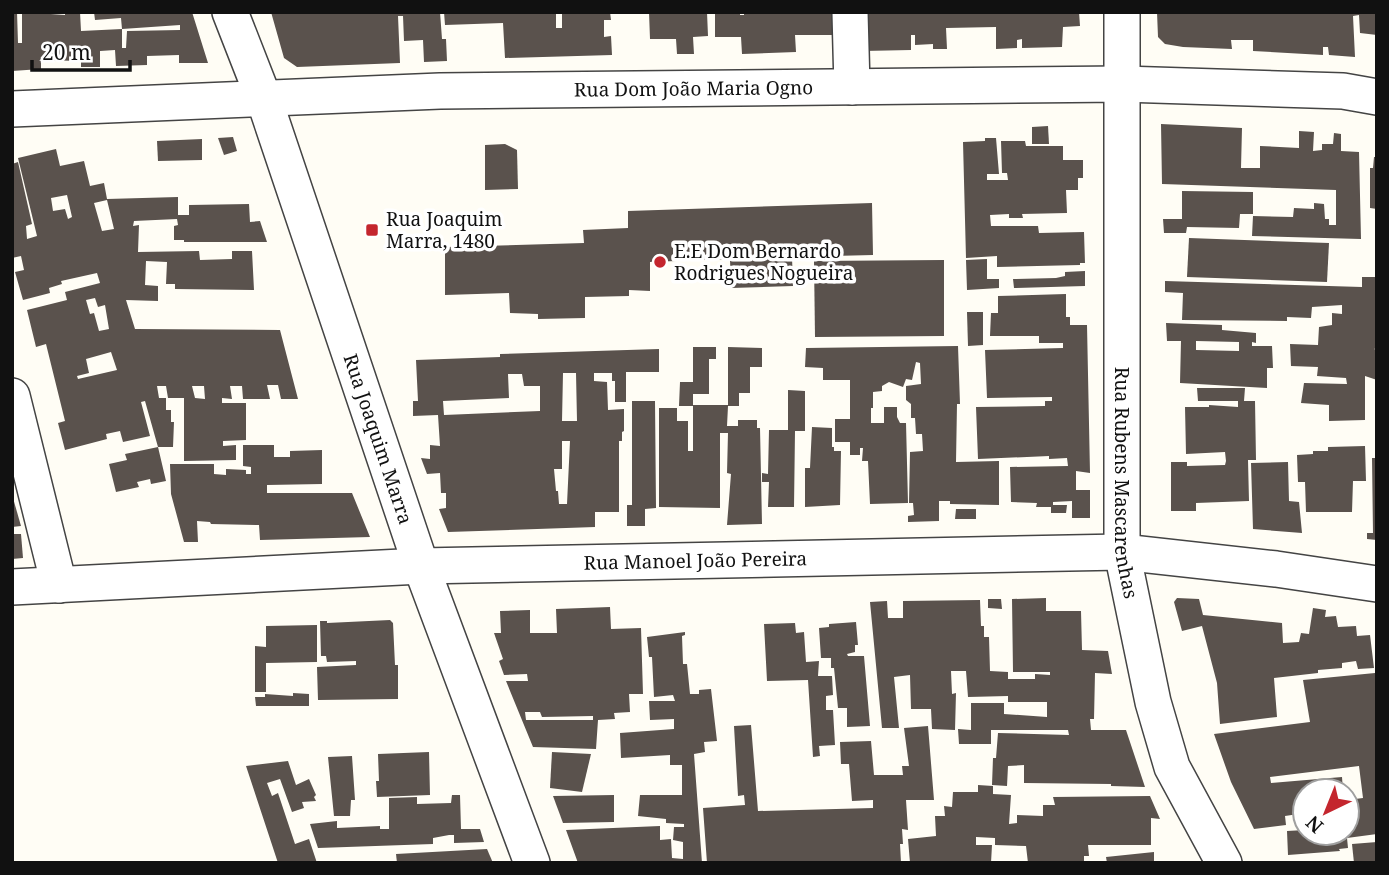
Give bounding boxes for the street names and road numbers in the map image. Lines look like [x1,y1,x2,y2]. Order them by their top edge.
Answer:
street label: Rua Dom João Maria Ogno [574,74,813,103]
street label: Rua Joaquim Marra [338,350,419,527]
street label: Rua Rubens Mascarenhas [1109,367,1144,601]
street label: Rua Manoel João Pereira [583,545,807,576]

